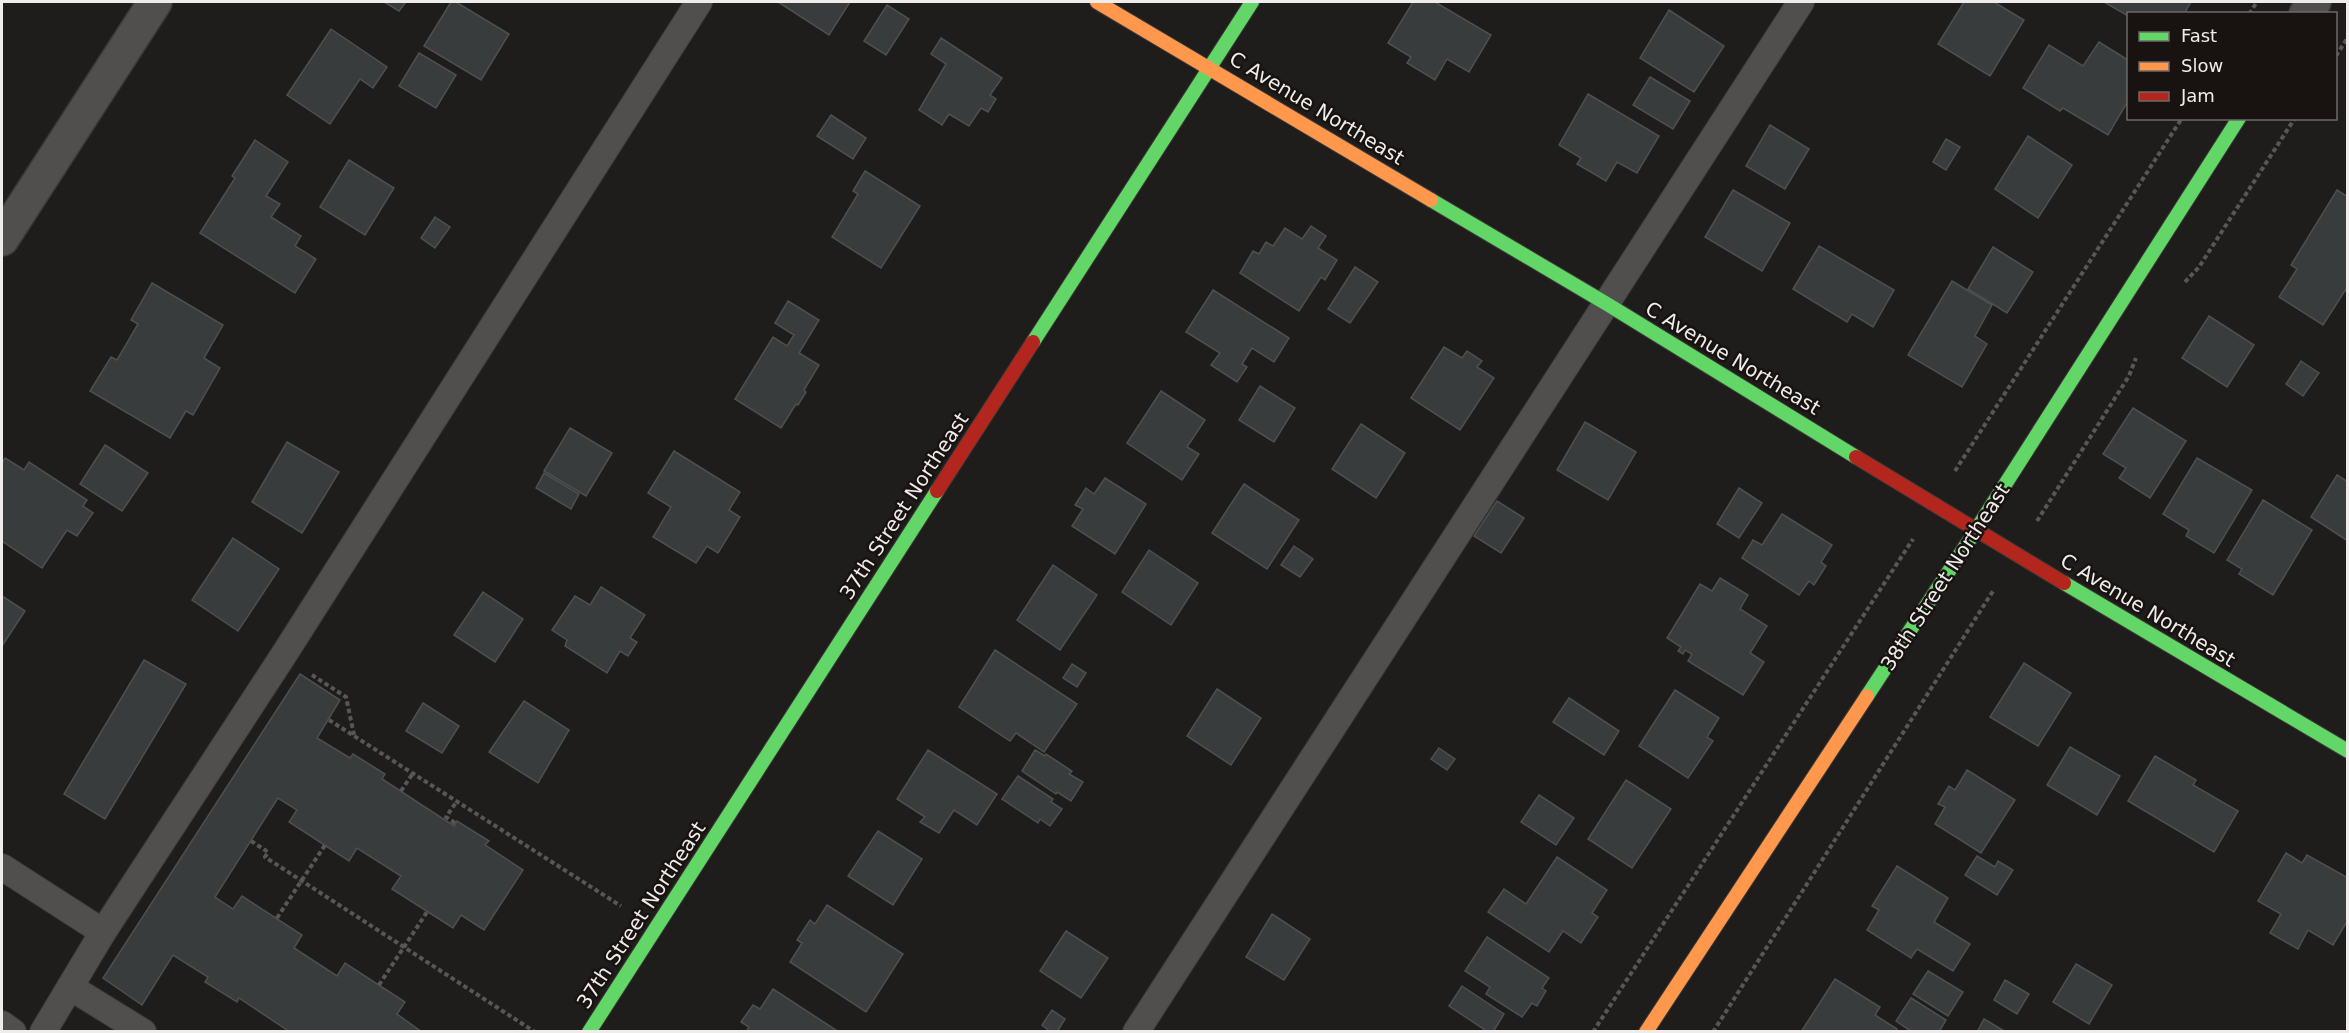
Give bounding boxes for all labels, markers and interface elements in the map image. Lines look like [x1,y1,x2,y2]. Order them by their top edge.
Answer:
legend [2127,12,2337,120]
text: Fast [2181,25,2217,46]
street label: C Avenue Northeast [1225,46,1409,170]
text: Slow [2181,55,2223,76]
text: Jam [2180,85,2215,106]
street label: C Avenue Northeast [1641,296,1825,420]
street label: 37th Street Northeast [835,408,974,604]
street label: 38th Street Northeast [1876,479,2015,675]
street label: C Avenue Northeast [2056,548,2240,672]
street label: 37th Street Northeast [572,817,711,1013]

